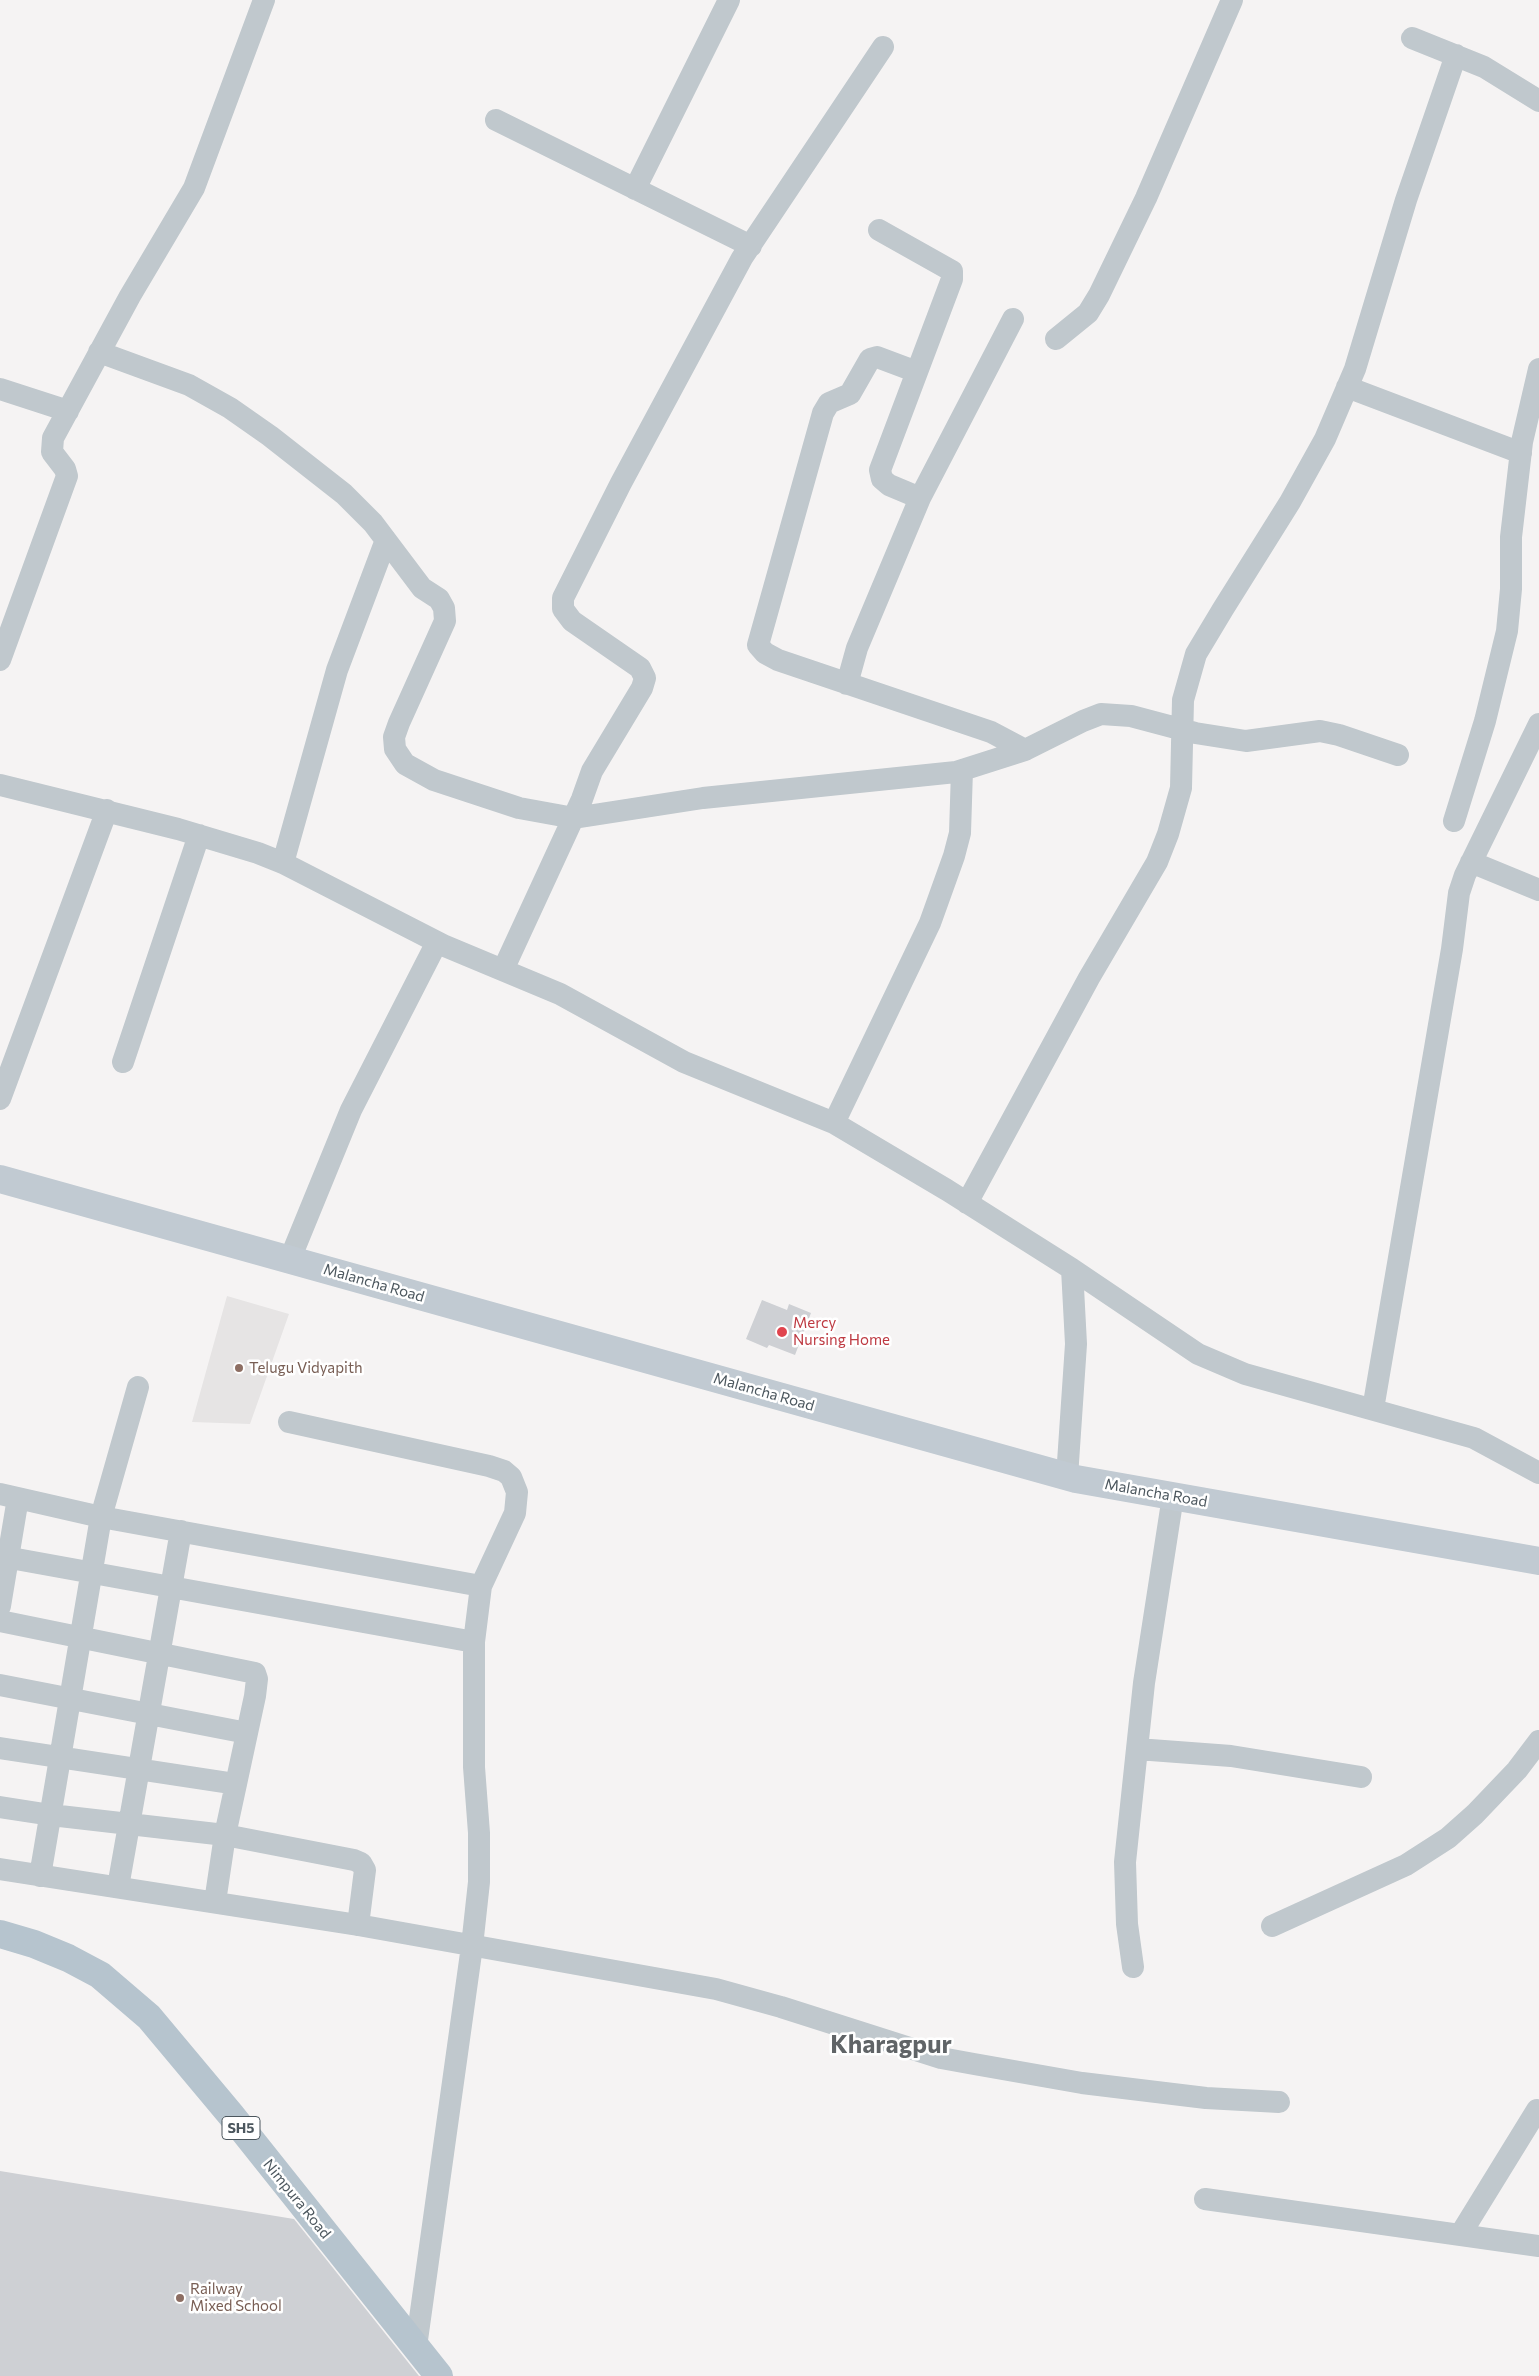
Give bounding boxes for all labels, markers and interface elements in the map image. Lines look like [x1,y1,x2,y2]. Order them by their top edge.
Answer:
street label: Malancha Road [322,1260,426,1306]
place label: Mercy Nursing Home [793,1314,890,1349]
marker: Mercy Nursing Home [775,1325,789,1339]
place label: Telugu Vidyapith [249,1359,363,1377]
marker: Telugu Vidyapith [233,1362,245,1374]
street label: Malancha Road [712,1369,816,1415]
street label: Malancha Road [1103,1475,1209,1511]
district label: Kharagpur [830,2030,952,2060]
road number: SH5 [222,2116,260,2140]
street label: Nimpura Road [259,2156,335,2242]
place label: Railway Mixed School [190,2280,282,2315]
marker: Railway Mixed School [174,2292,186,2304]

